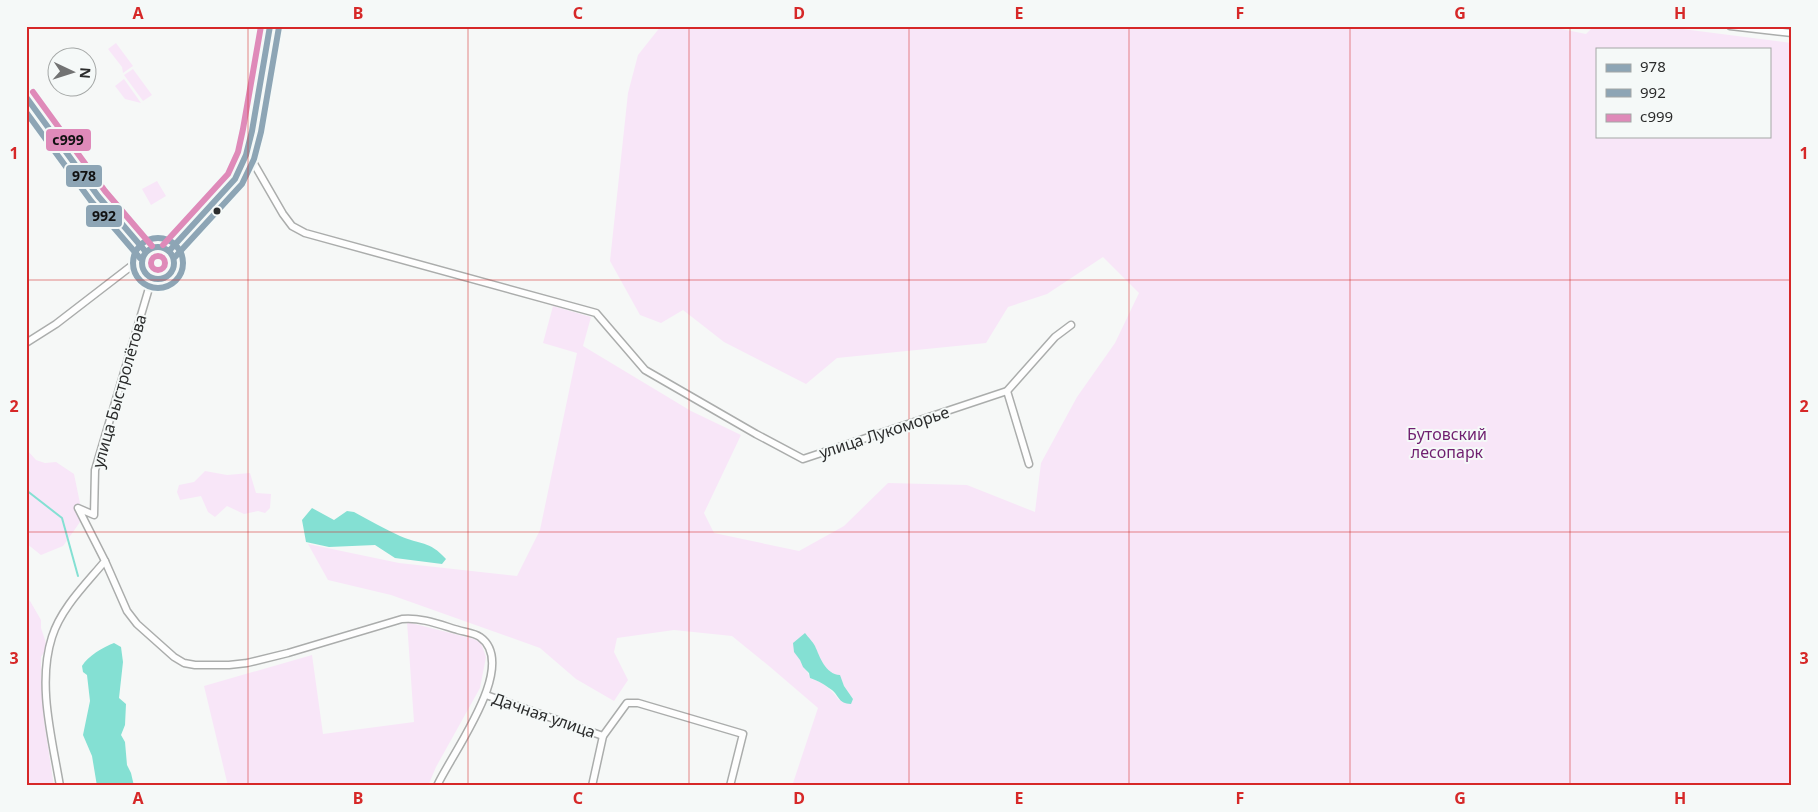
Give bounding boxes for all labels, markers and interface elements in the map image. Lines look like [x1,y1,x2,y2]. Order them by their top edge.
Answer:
text: A [132,2,144,24]
text: B [353,2,363,24]
text: C [573,2,583,24]
text: D [793,2,805,24]
text: E [1015,2,1024,24]
text: F [1236,2,1244,24]
text: G [1454,2,1466,24]
text: H [1674,2,1686,24]
north arrow [48,48,98,98]
legend [1596,48,1770,138]
text: 978 [1640,56,1666,76]
text: N [76,67,95,79]
text: 992 [1640,82,1666,102]
text: с999 [1640,106,1673,126]
line badge: с999 [45,128,92,152]
text: с999 [52,130,84,149]
text: 1 [9,142,19,164]
text: 1 [1799,142,1809,164]
line badge: 978 [65,164,103,188]
text: 978 [72,166,96,185]
line badge: 992 [85,204,123,228]
text: 992 [92,206,116,225]
unlabelled marker [212,206,222,216]
street label: улица Быстролётова [87,312,151,470]
text: 2 [9,395,19,417]
text: 2 [1799,395,1809,417]
street label: улица Лукоморье [816,401,952,463]
park label: Бутовский лесопарк [1407,423,1487,463]
text: 3 [9,647,19,669]
text: 3 [1799,647,1809,669]
street label: Дачная улица [490,687,598,743]
text: A [132,787,144,809]
text: B [353,787,363,809]
text: C [573,787,583,809]
text: D [793,787,805,809]
text: E [1015,787,1024,809]
text: F [1236,787,1244,809]
text: G [1454,787,1466,809]
text: H [1674,787,1686,809]

